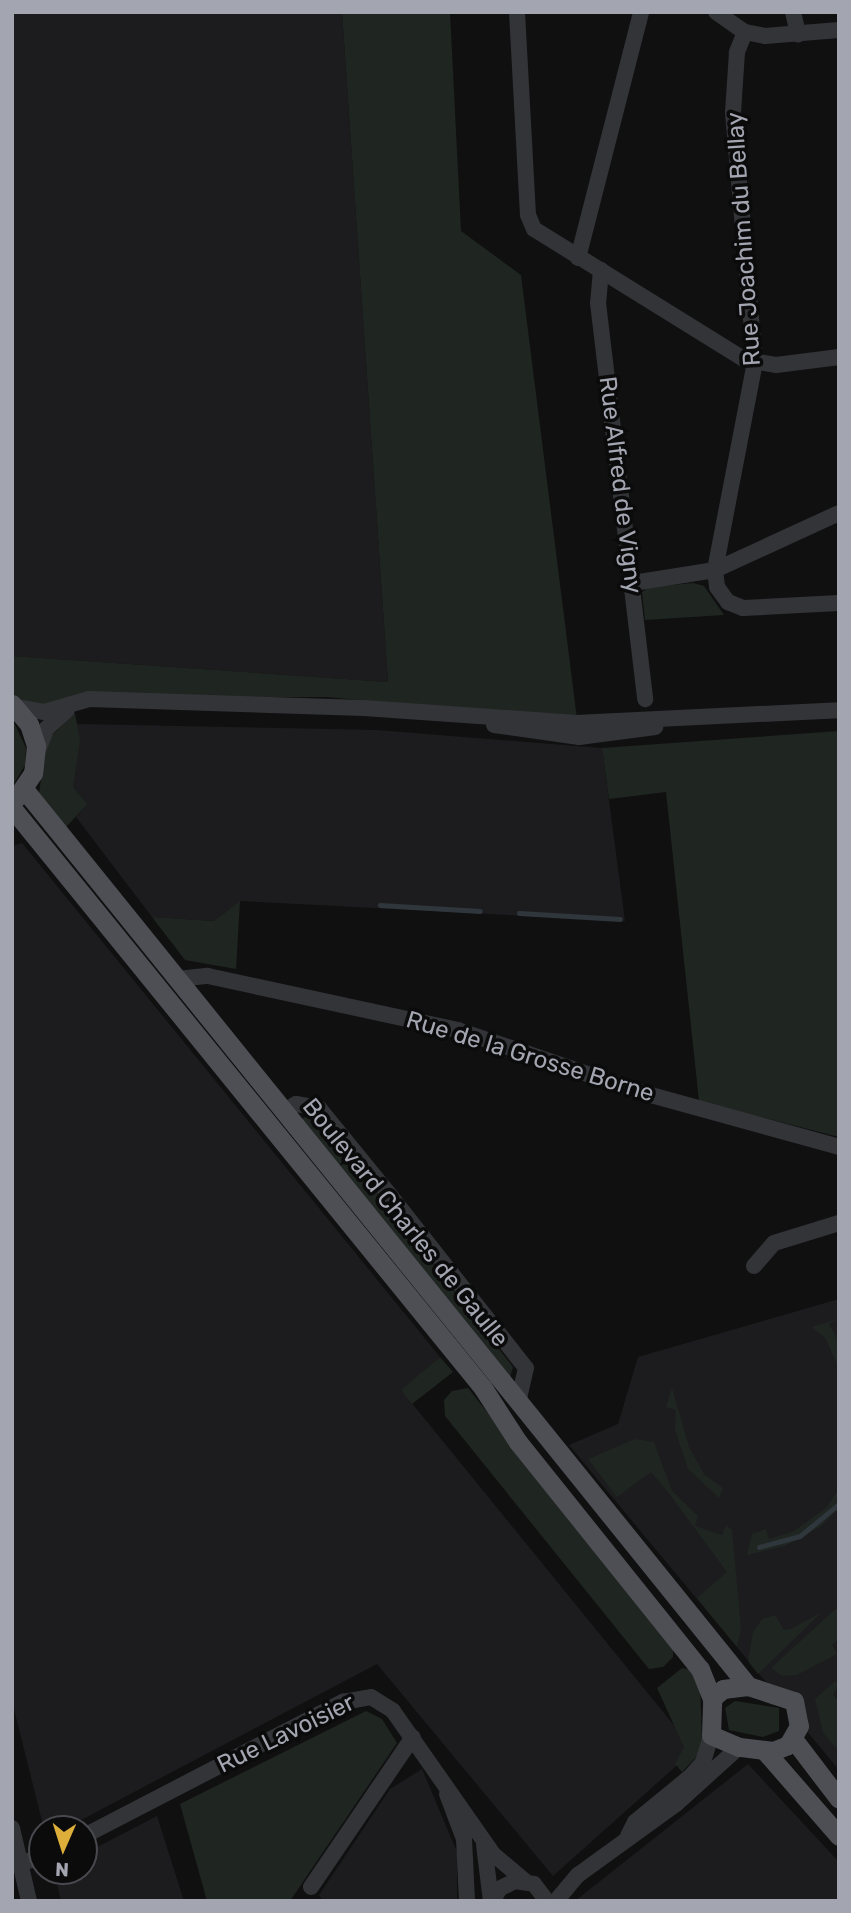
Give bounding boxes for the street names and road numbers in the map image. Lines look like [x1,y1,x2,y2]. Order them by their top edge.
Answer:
street label: Rue Joachim du Bellay [721,111,767,367]
street label: Rue Alfred de Vigny [592,374,648,596]
street label: Rue de la Grosse Borne [403,1006,657,1108]
street label: Boulevard Charles de Gaulle [296,1093,514,1353]
street label: Rue Lavoisier [213,1688,359,1780]

